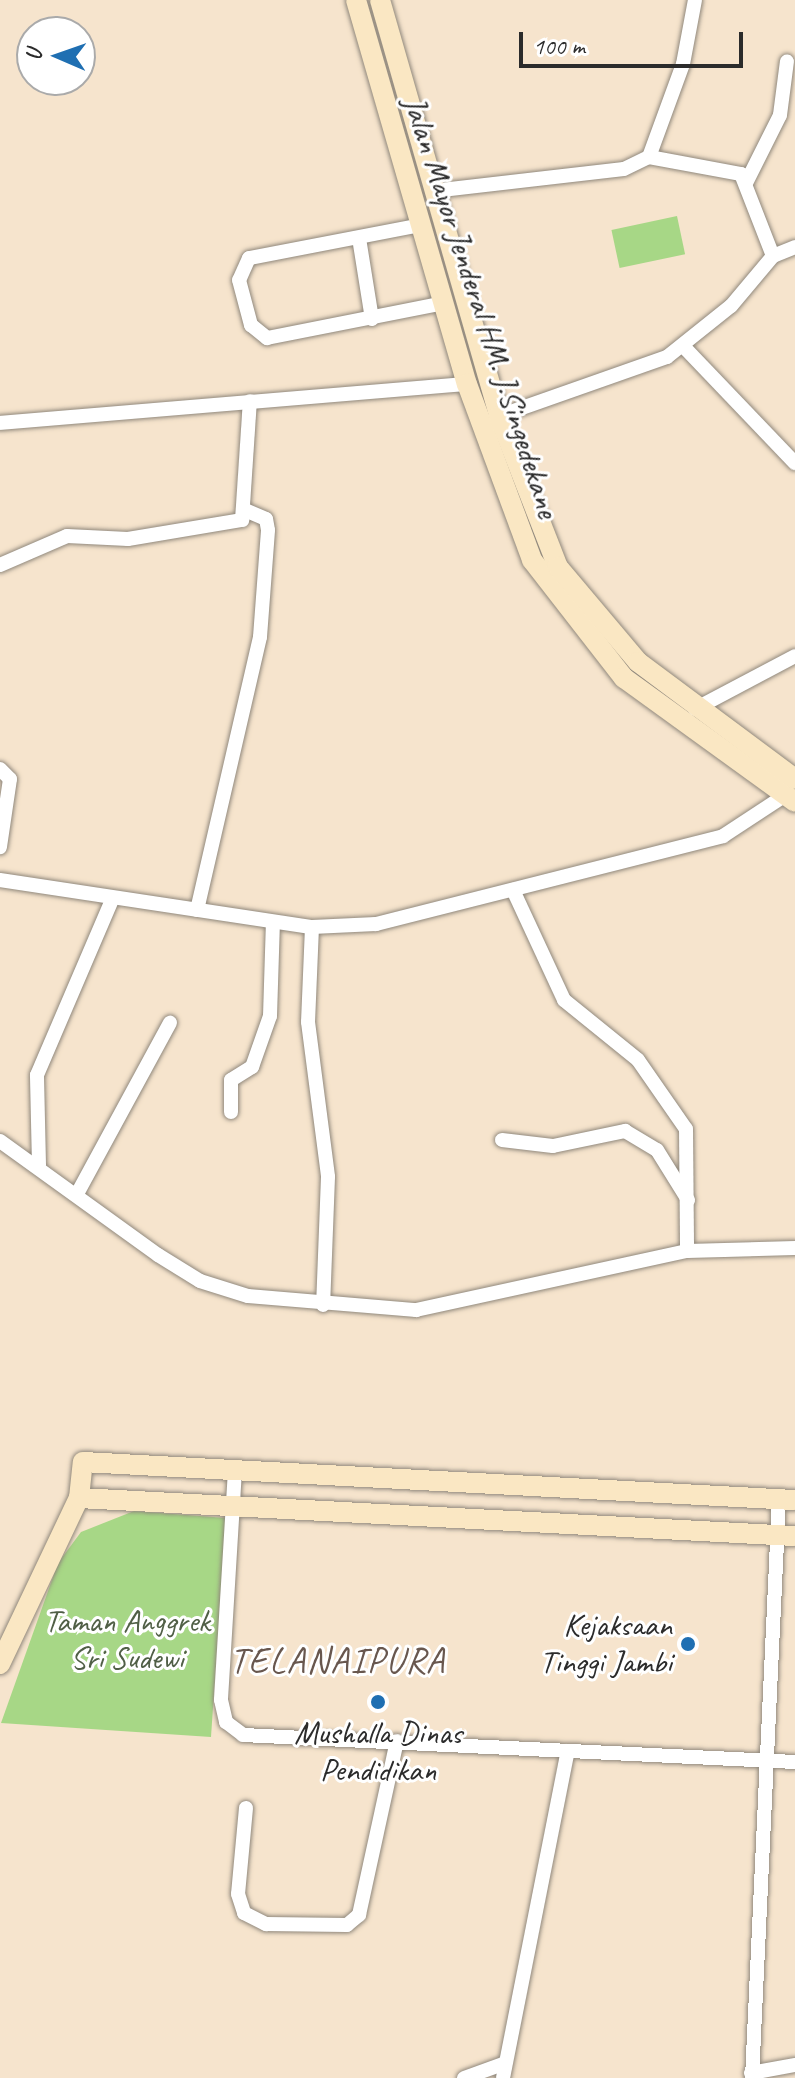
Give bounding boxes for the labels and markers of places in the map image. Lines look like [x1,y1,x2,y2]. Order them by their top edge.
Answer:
place label: Kejaksaan Tinggi Jambi [539,1607,672,1682]
marker: Kejaksaan Tinggi Jambi [679,1635,697,1653]
marker: Mushalla Dinas Pendidikan [369,1693,387,1711]
place label: Mushalla Dinas Pendidikan [294,1715,462,1790]

